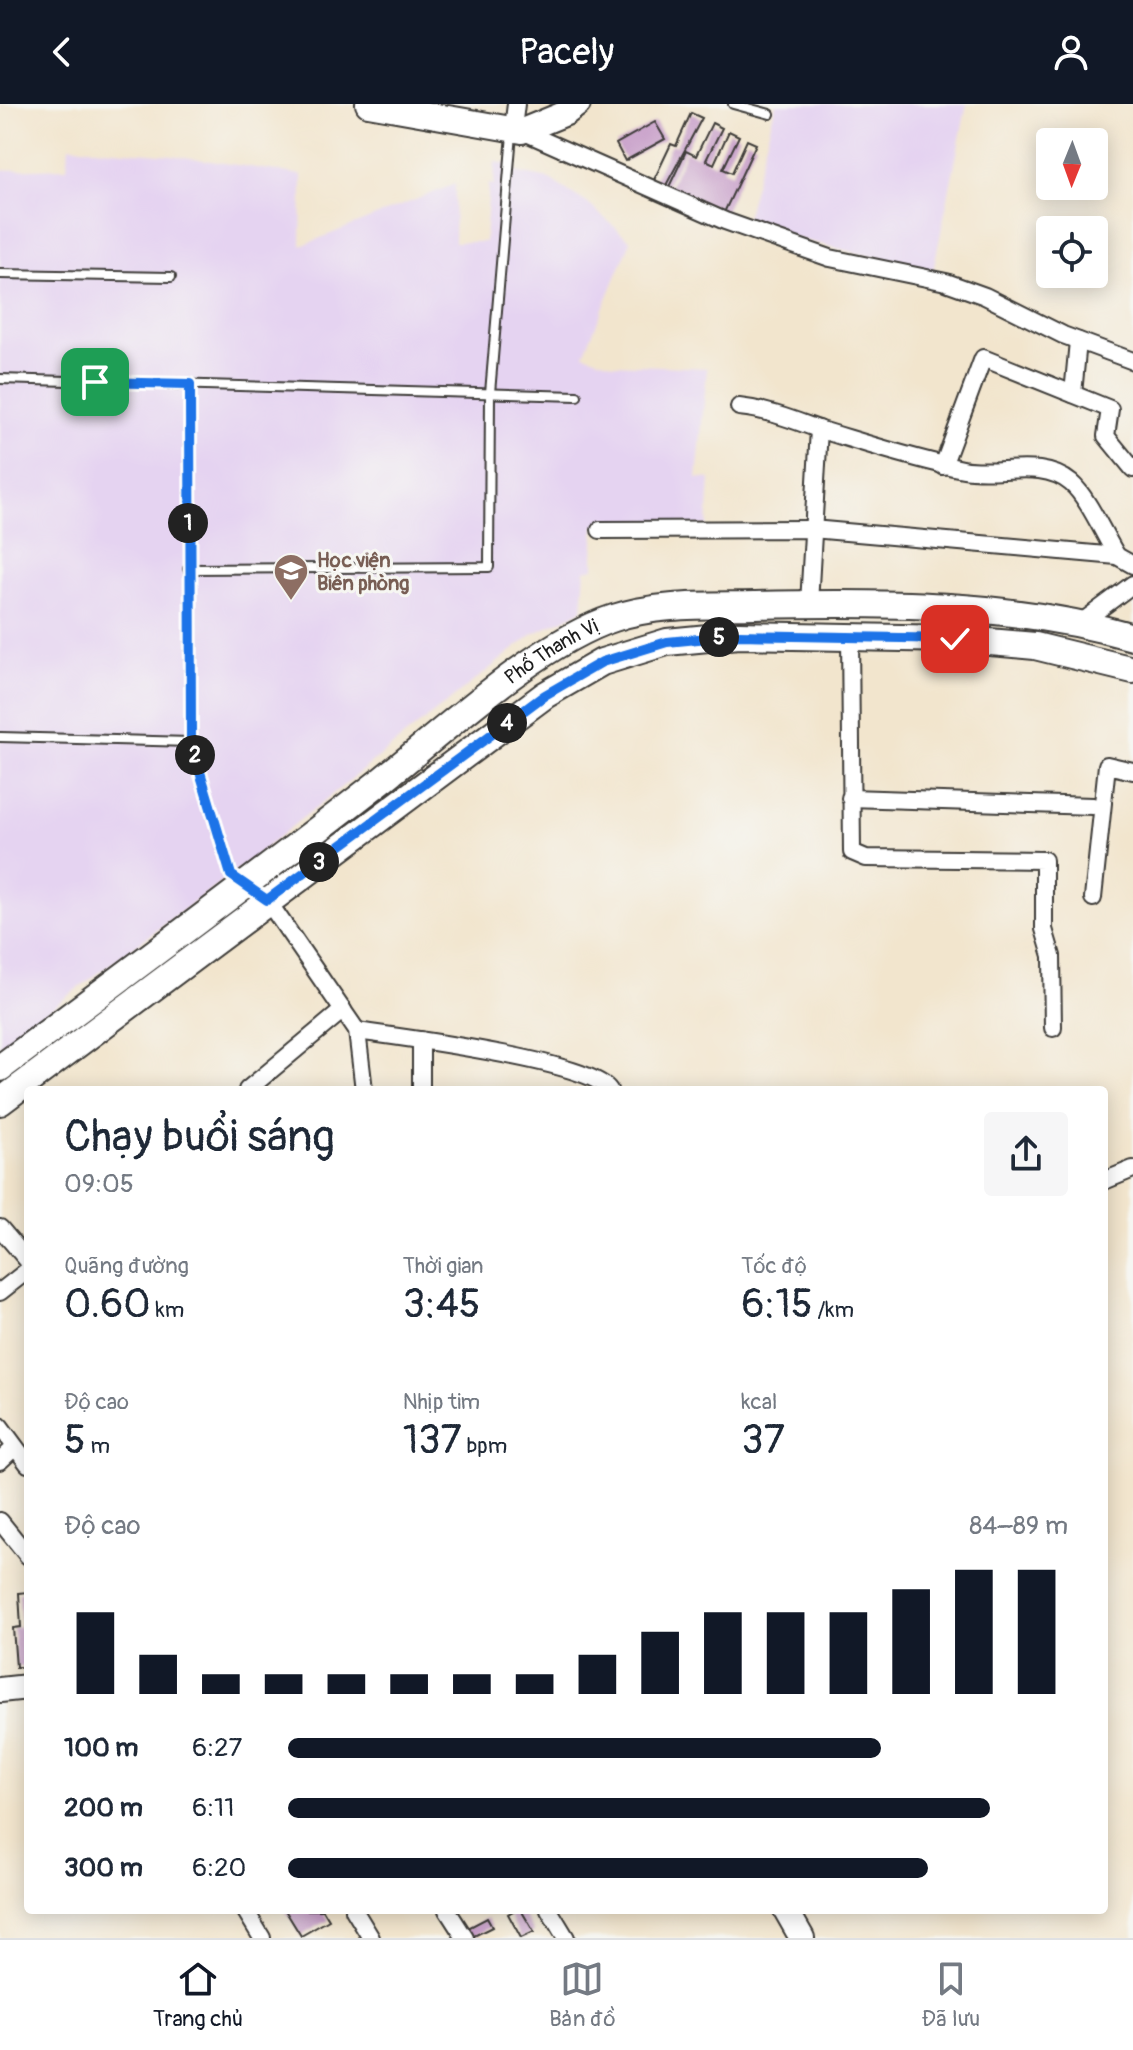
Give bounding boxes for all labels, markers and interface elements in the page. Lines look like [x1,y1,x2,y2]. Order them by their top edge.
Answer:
icon: back [40,30,84,74]
text: Pacely [519,30,614,75]
icon: person [1049,30,1093,74]
north arrow [1036,128,1108,200]
map controls [1036,128,1108,288]
button: locate [1036,216,1108,288]
pin [61,348,129,416]
icon: arrive [73,360,117,404]
pin: 1 [168,503,208,543]
text: 1 [184,509,192,537]
place label: Học viện Biên phòng [317,548,409,596]
school or university icon: Học viện Biên phòng [272,552,310,602]
pin [921,605,989,673]
street label: Phố Thanh Vị [499,613,603,689]
pin: 5 [699,617,739,657]
icon: check [933,617,977,661]
text: 5 [713,623,725,651]
pin: 4 [487,703,527,743]
text: 4 [501,709,513,737]
pin: 2 [175,735,215,775]
text: 2 [189,741,201,769]
pin: 3 [299,842,339,882]
text: 3 [313,848,325,876]
text: Chạy buổi sáng [64,1110,335,1165]
button: share [984,1112,1068,1196]
text: 09:05 [64,1168,134,1200]
text: Quãng đường [64,1252,189,1280]
text: Thời gian [403,1252,483,1280]
text: Tốc độ [741,1252,807,1280]
text: 0.60 [64,1280,151,1329]
text: 3:45 [403,1280,481,1329]
text: 6:15 [741,1280,813,1329]
text: km [151,1296,184,1324]
text: /km [813,1296,854,1324]
text: Độ cao [64,1388,129,1416]
text: Nhịp tim [403,1388,480,1416]
text: kcal [741,1388,777,1416]
text: 5 [64,1416,86,1465]
text: 137 [403,1416,462,1465]
text: 37 [741,1416,785,1465]
text: m [86,1432,110,1460]
text: bpm [462,1432,507,1460]
text: Độ cao [64,1510,141,1542]
text: 84–89 m [969,1510,1068,1542]
text: 100 m [64,1732,138,1764]
text: 6:27 [192,1732,242,1764]
text: 200 m [64,1792,143,1824]
text: 6:11 [192,1792,234,1824]
text: 300 m [64,1852,143,1884]
text: 6:20 [192,1852,246,1884]
tab: Trang chủ [153,1957,243,2033]
tab: Bản đồ [549,1957,615,2033]
tab: Đã lưu [921,1957,980,2033]

